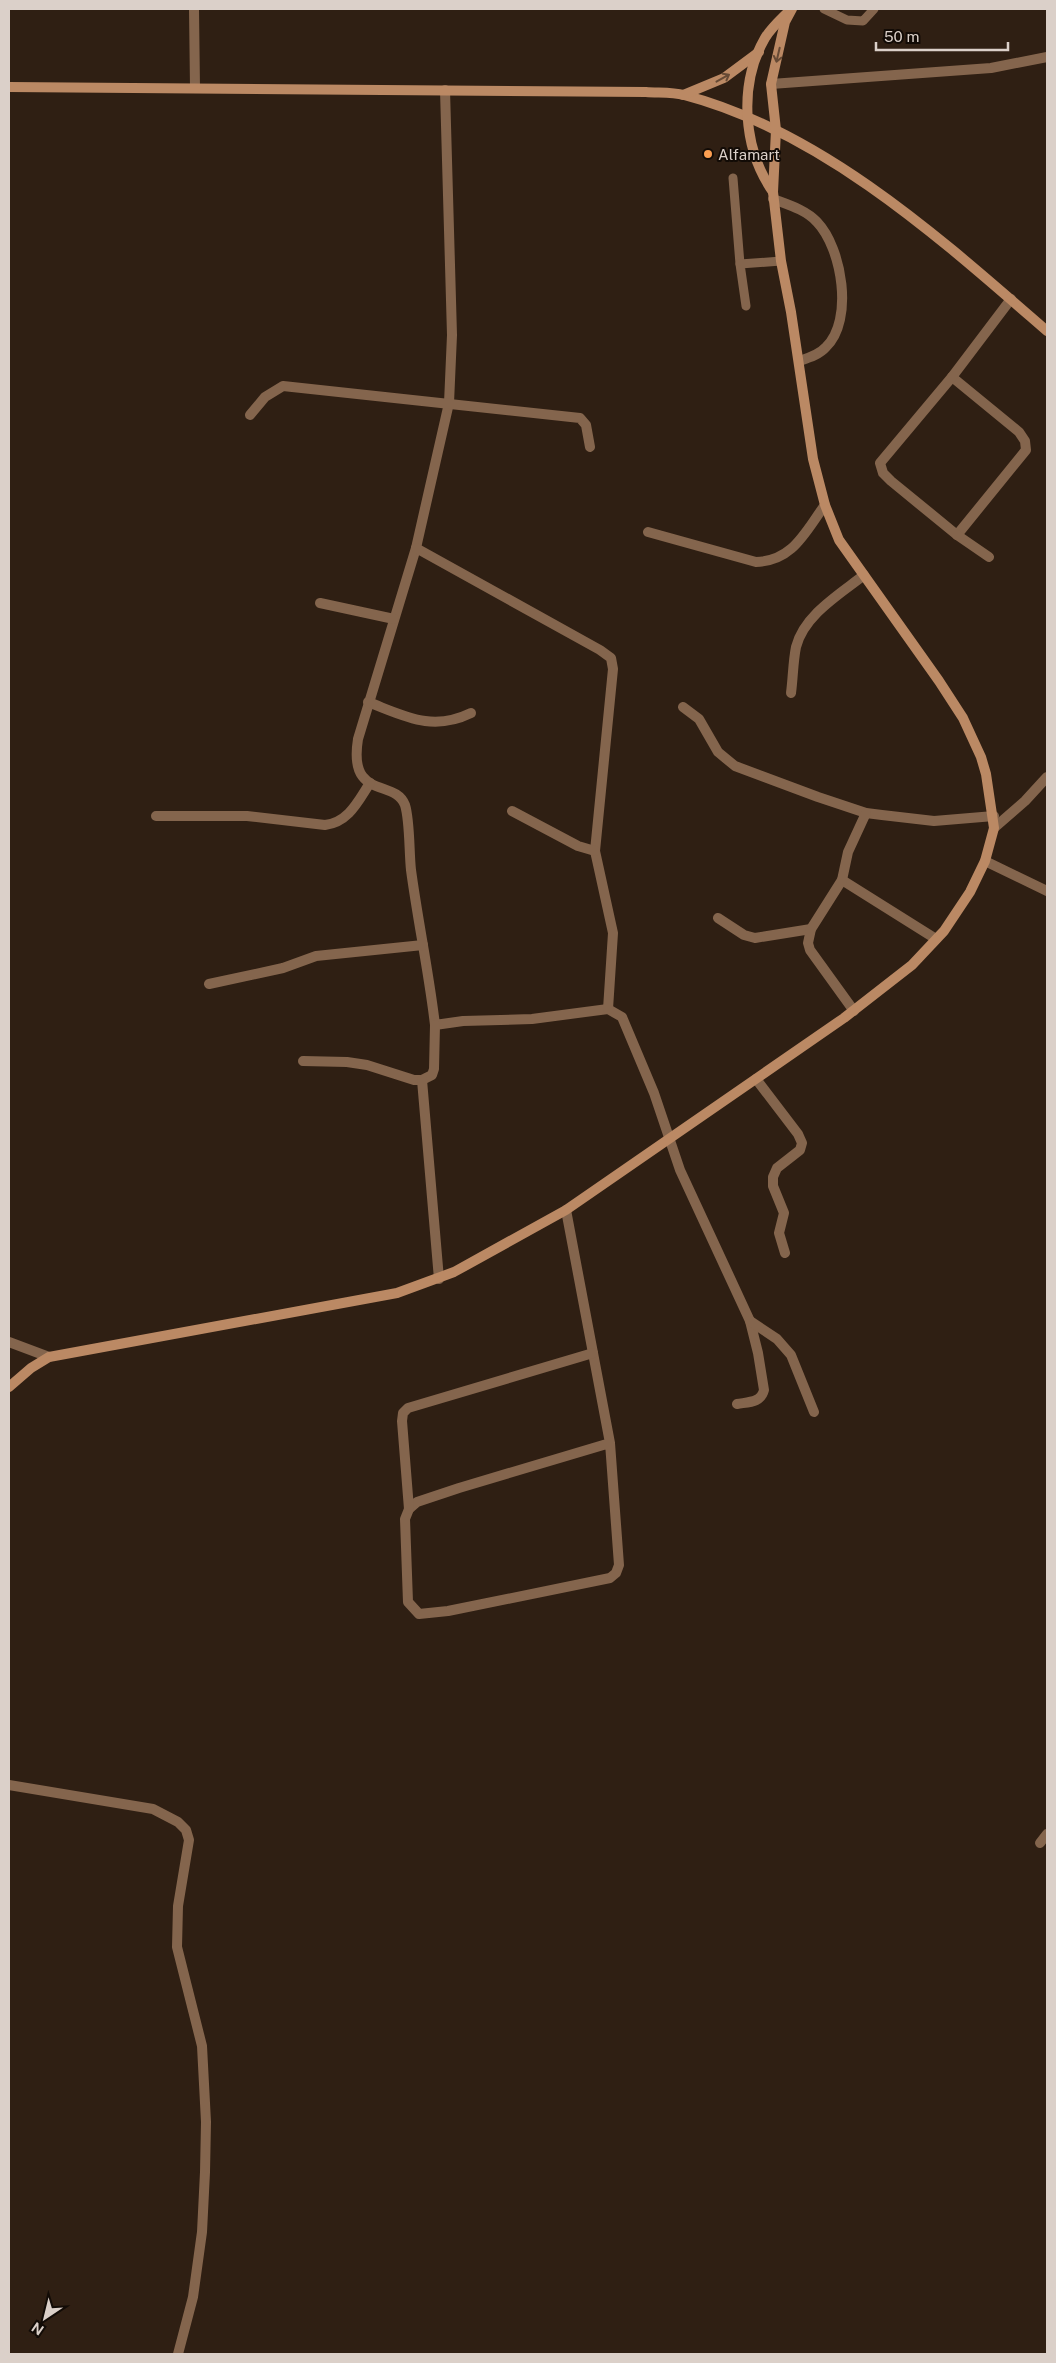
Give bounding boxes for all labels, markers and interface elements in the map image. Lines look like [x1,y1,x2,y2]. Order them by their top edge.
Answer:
scale bar [876,20,1008,52]
text: 50 m [884,28,919,45]
one-way arrow [773,47,782,63]
one-way arrow [716,73,731,83]
place label: Alfamart [718,146,780,163]
marker: Alfamart [702,148,714,160]
north arrow [20,2293,70,2343]
text: N [28,2319,47,2338]

